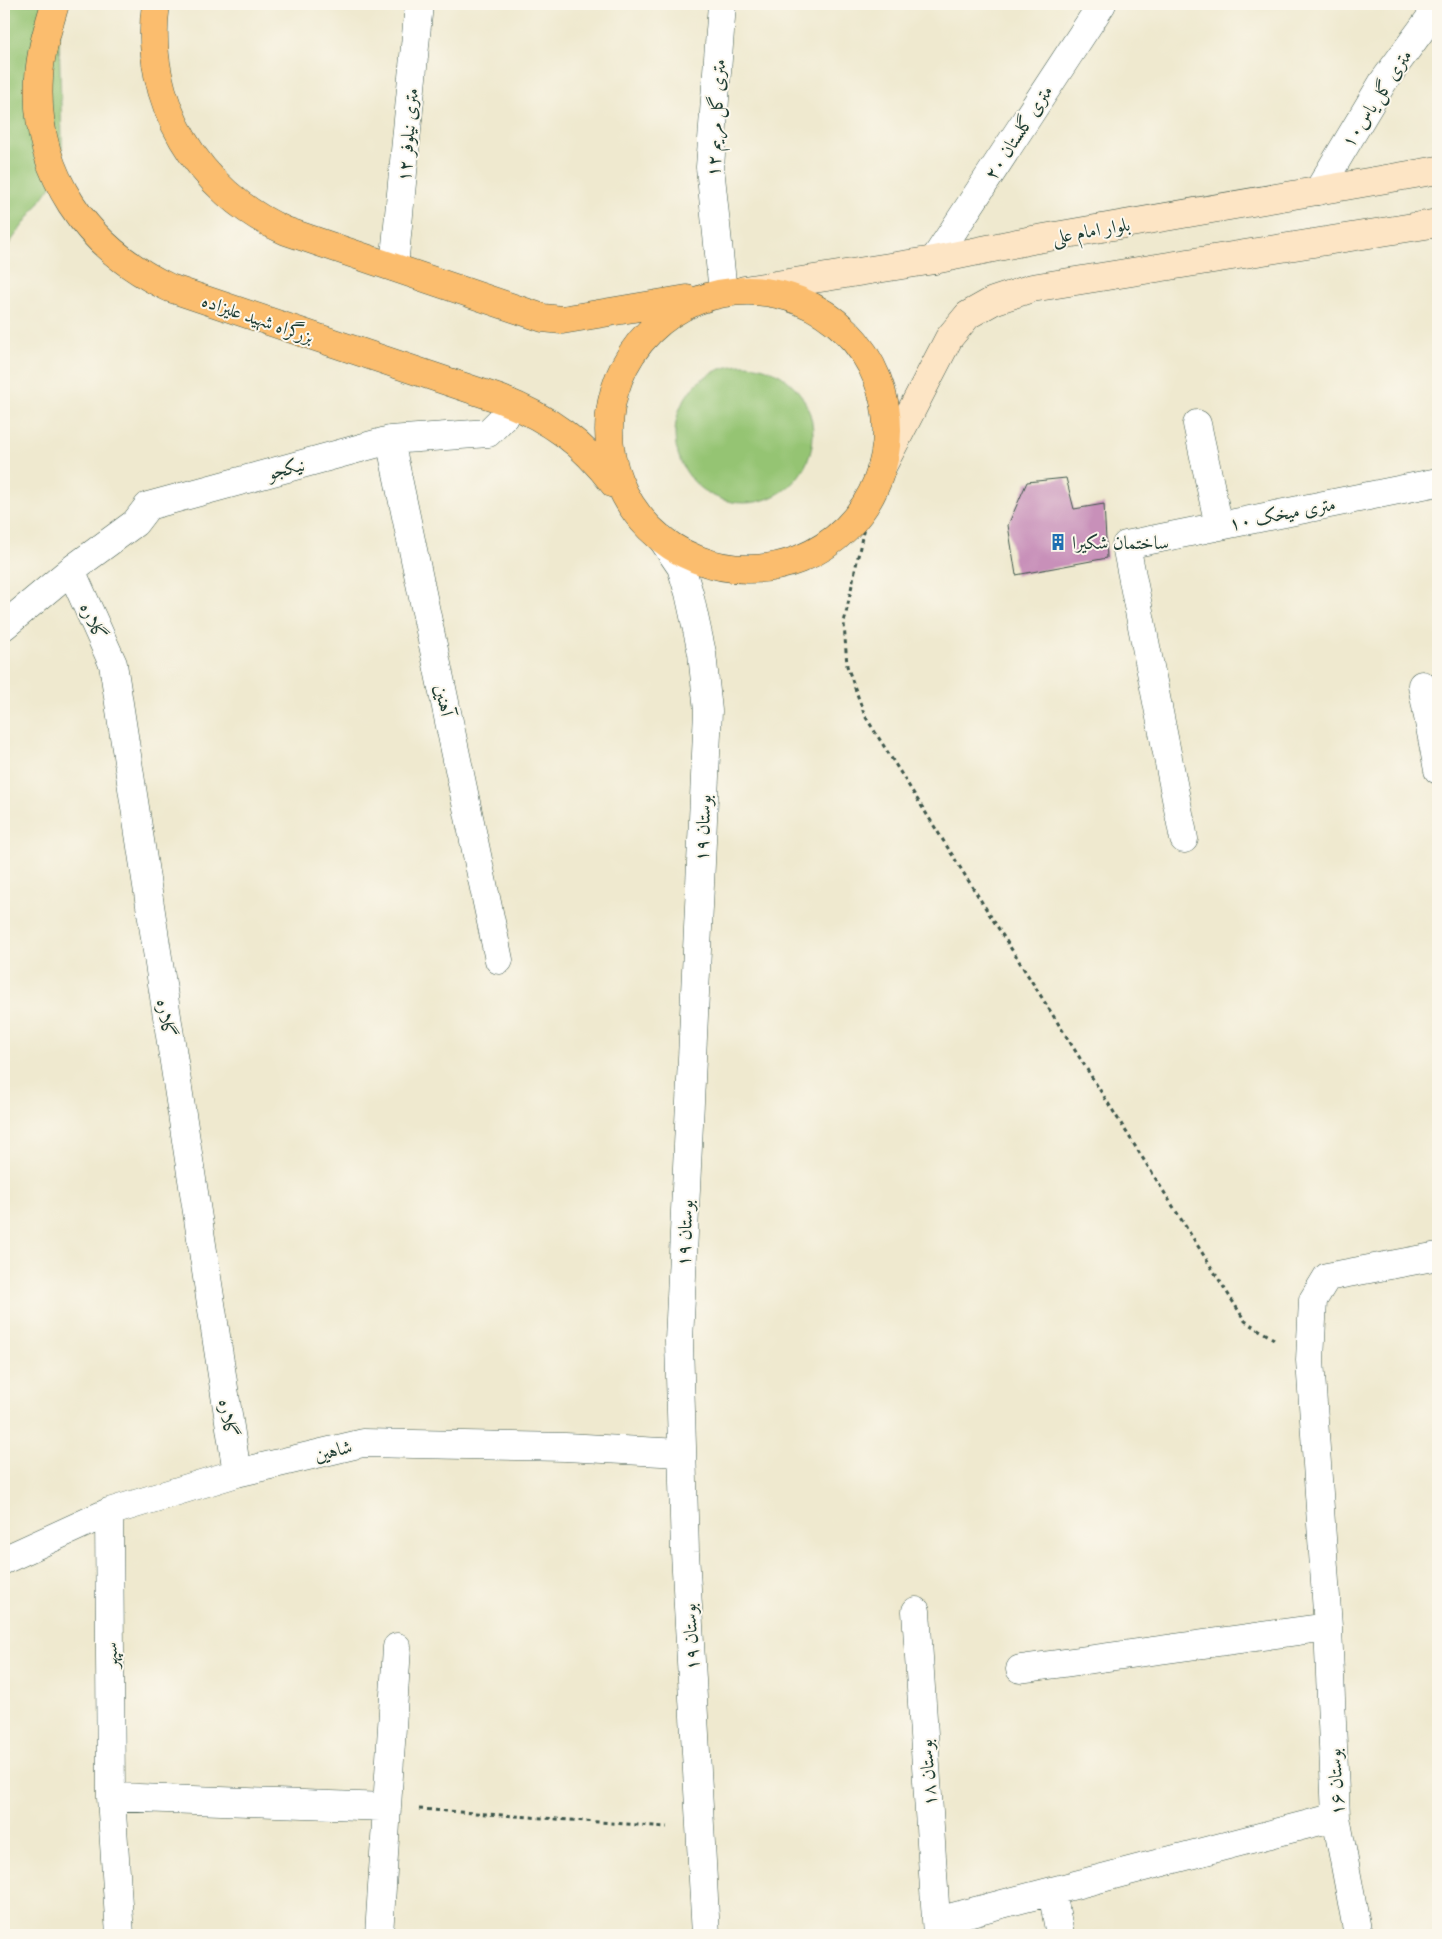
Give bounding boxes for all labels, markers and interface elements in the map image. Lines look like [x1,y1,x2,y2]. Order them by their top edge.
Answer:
street label: ۱۰متری گل یاس [1334,43,1418,153]
street label: ۱۲ متری گل مریم [698,58,735,178]
street label: ۲۰ متری گلستان [977,79,1059,185]
street label: ۱۲ متری نیلوفر [389,87,425,183]
street label: بلوار امام علی [1050,209,1133,254]
street label: بزرگراه شهید علیزاده [198,286,318,350]
street label: نیکجو [262,450,308,487]
street label: ۱۰ متری میخک [1226,489,1338,537]
place label: ساختمان شکیرا [1072,528,1169,556]
building icon: ساختمان شکیرا [1048,532,1068,552]
street label: گلاره [73,598,115,644]
street label: آهنین [428,682,462,720]
street label: بوستان ۱۹ [686,794,718,862]
street label: گلاره [150,997,184,1039]
street label: بوستان ۱۹ [668,1199,700,1267]
street label: گلاره [212,1397,246,1439]
street label: شاهین [311,1432,355,1468]
street label: بوستان ۱۹ [674,1603,706,1671]
street label: سپهر [96,1642,124,1670]
street label: بوستان ۱۸ [911,1738,943,1808]
street label: بوستان ۱۶ [1319,1748,1351,1816]

